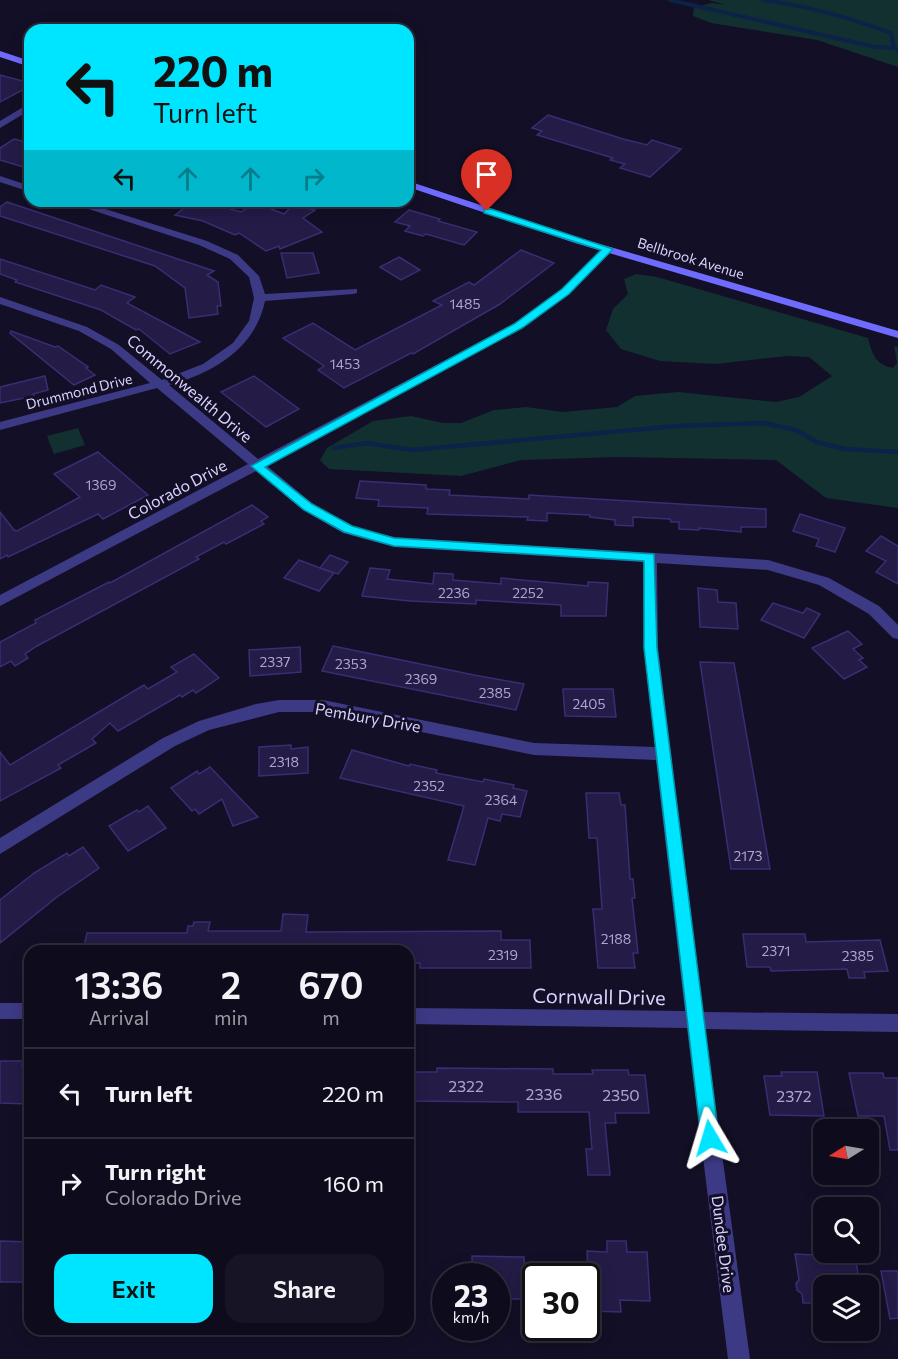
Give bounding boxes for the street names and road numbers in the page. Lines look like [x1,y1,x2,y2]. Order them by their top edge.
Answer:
street label: Bellbrook Avenue [636,234,746,282]
street label: Commonwealth Drive [123,330,257,446]
street label: Drummond Drive [24,370,134,412]
street label: Colorado Drive [124,455,230,523]
street label: Pembury Drive [314,698,422,736]
street label: Cornwall Drive [532,983,666,1009]
street label: Dundee Drive [709,1194,739,1294]

